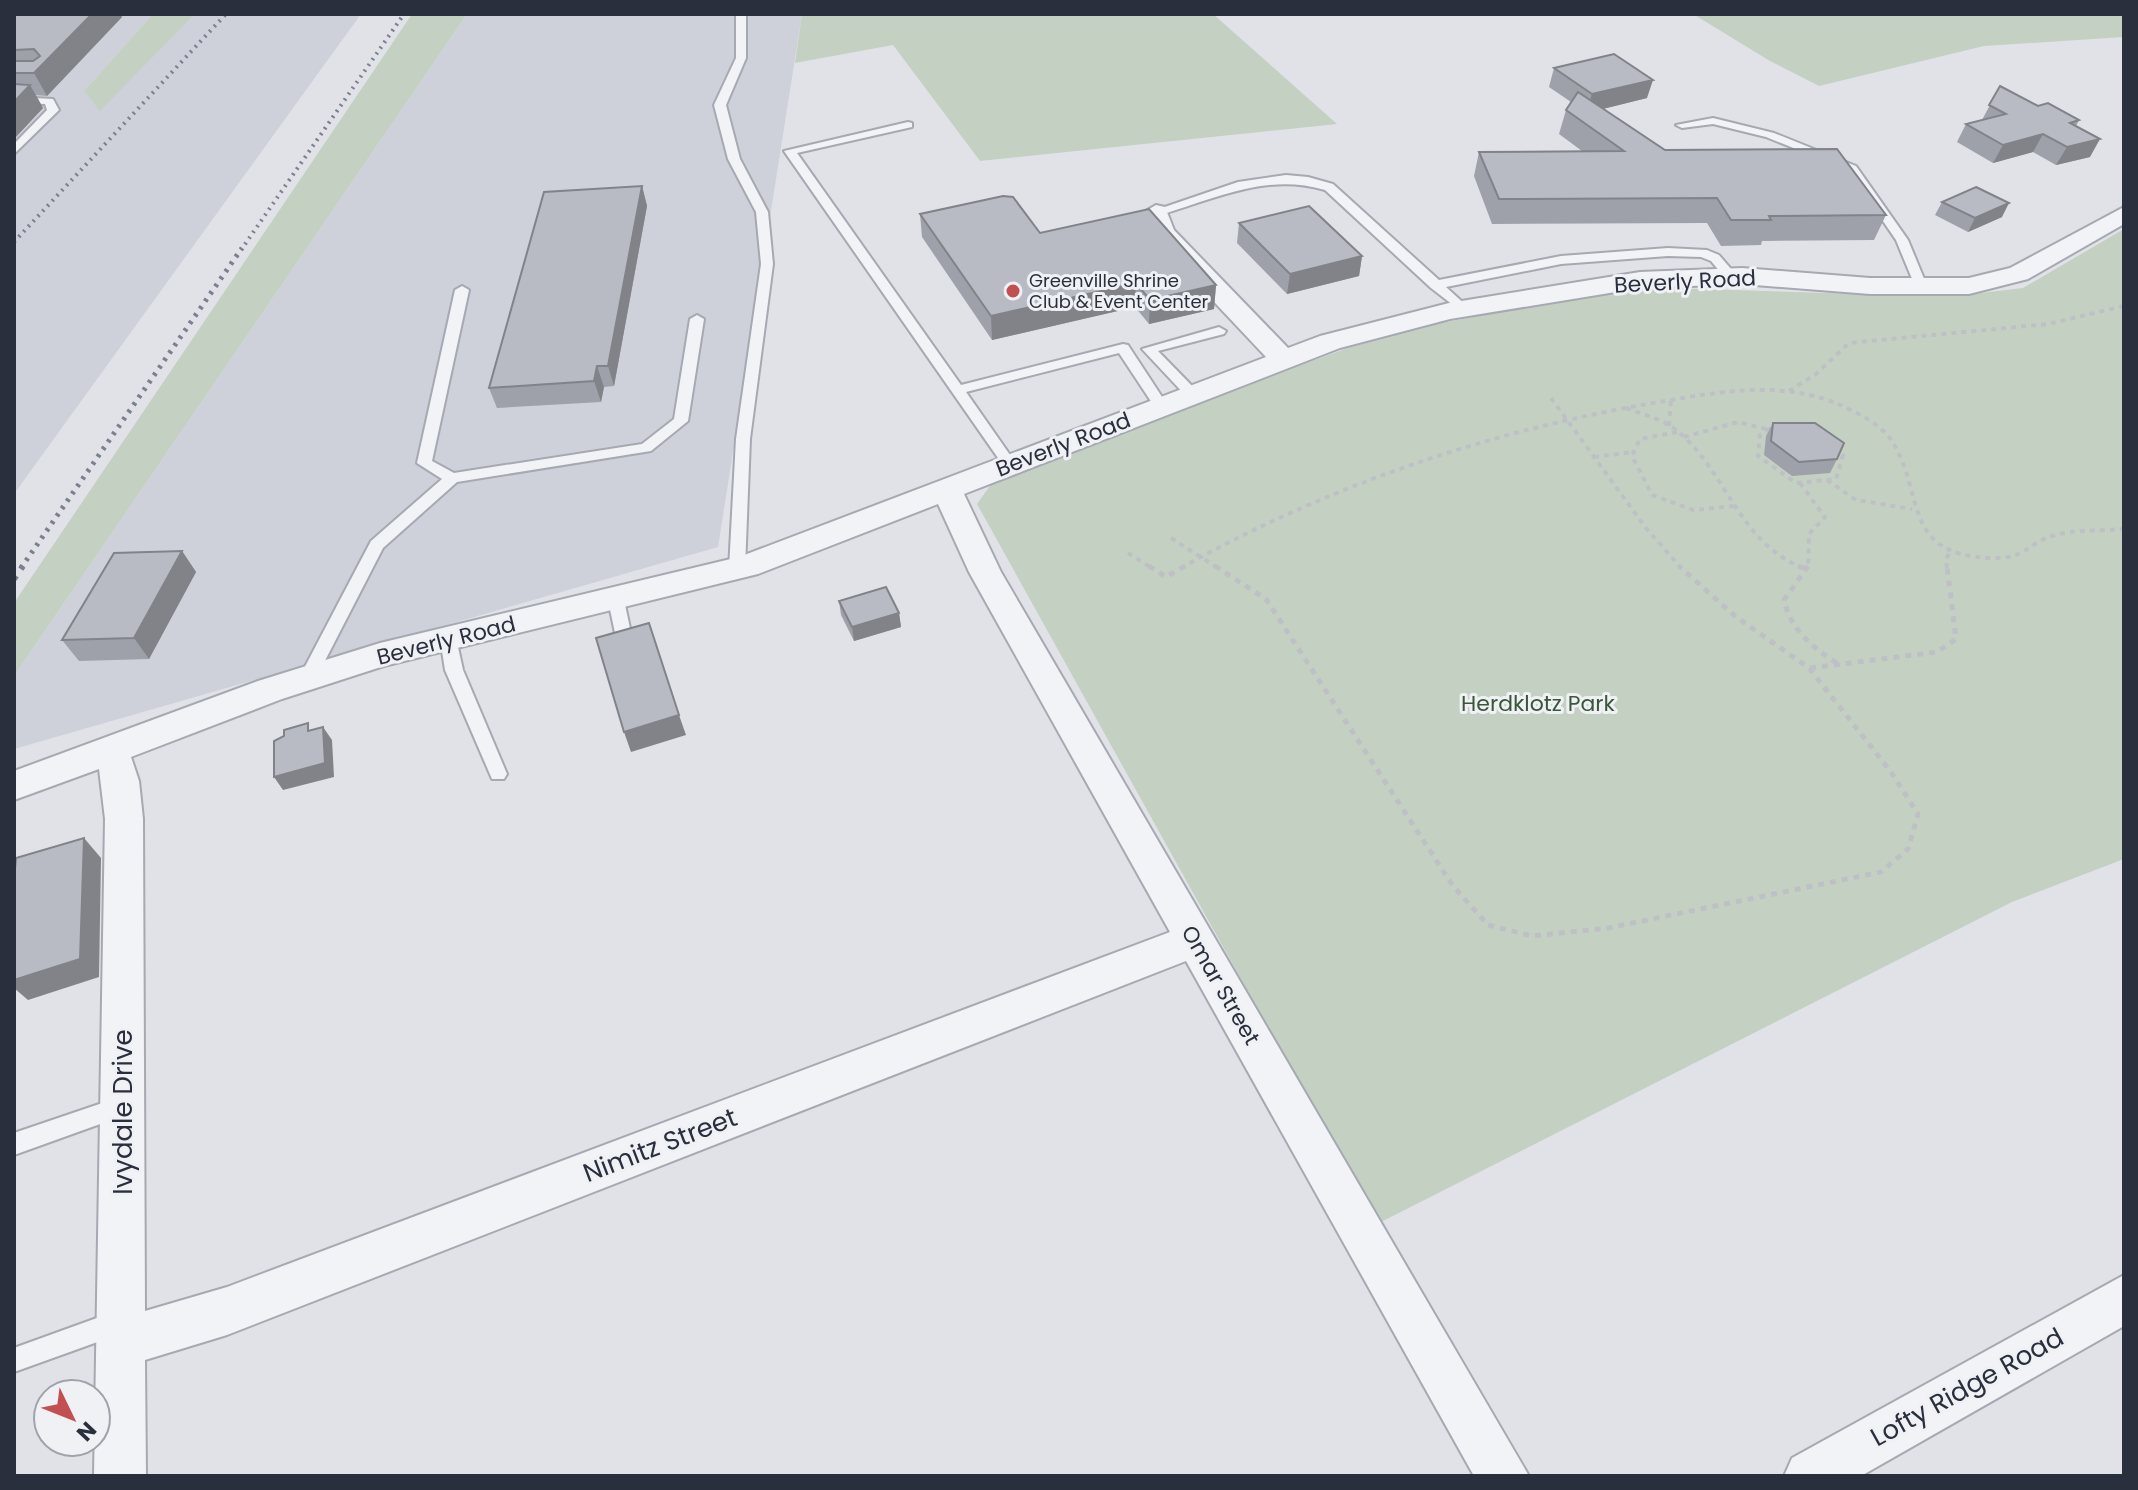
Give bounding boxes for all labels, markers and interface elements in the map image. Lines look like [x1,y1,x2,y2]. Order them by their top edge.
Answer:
street label: Beverly Road [1613,262,1757,301]
place label: Greenville Shrine Club & Event Center [1029,268,1209,314]
marker: Greenville Shrine Club & Event Center [1004,282,1022,300]
street label: Beverly Road [991,405,1135,484]
street label: Beverly Road [373,608,519,673]
park label: Herdklotz Park [1461,688,1616,719]
street label: Omar Street [1174,920,1267,1051]
street label: Ivydale Drive [105,1029,141,1195]
street label: Nimitz Street [578,1099,742,1191]
street label: Lofty Ridge Road [1864,1319,2070,1455]
north arrow [32,1378,112,1458]
text: N [69,1415,103,1448]

